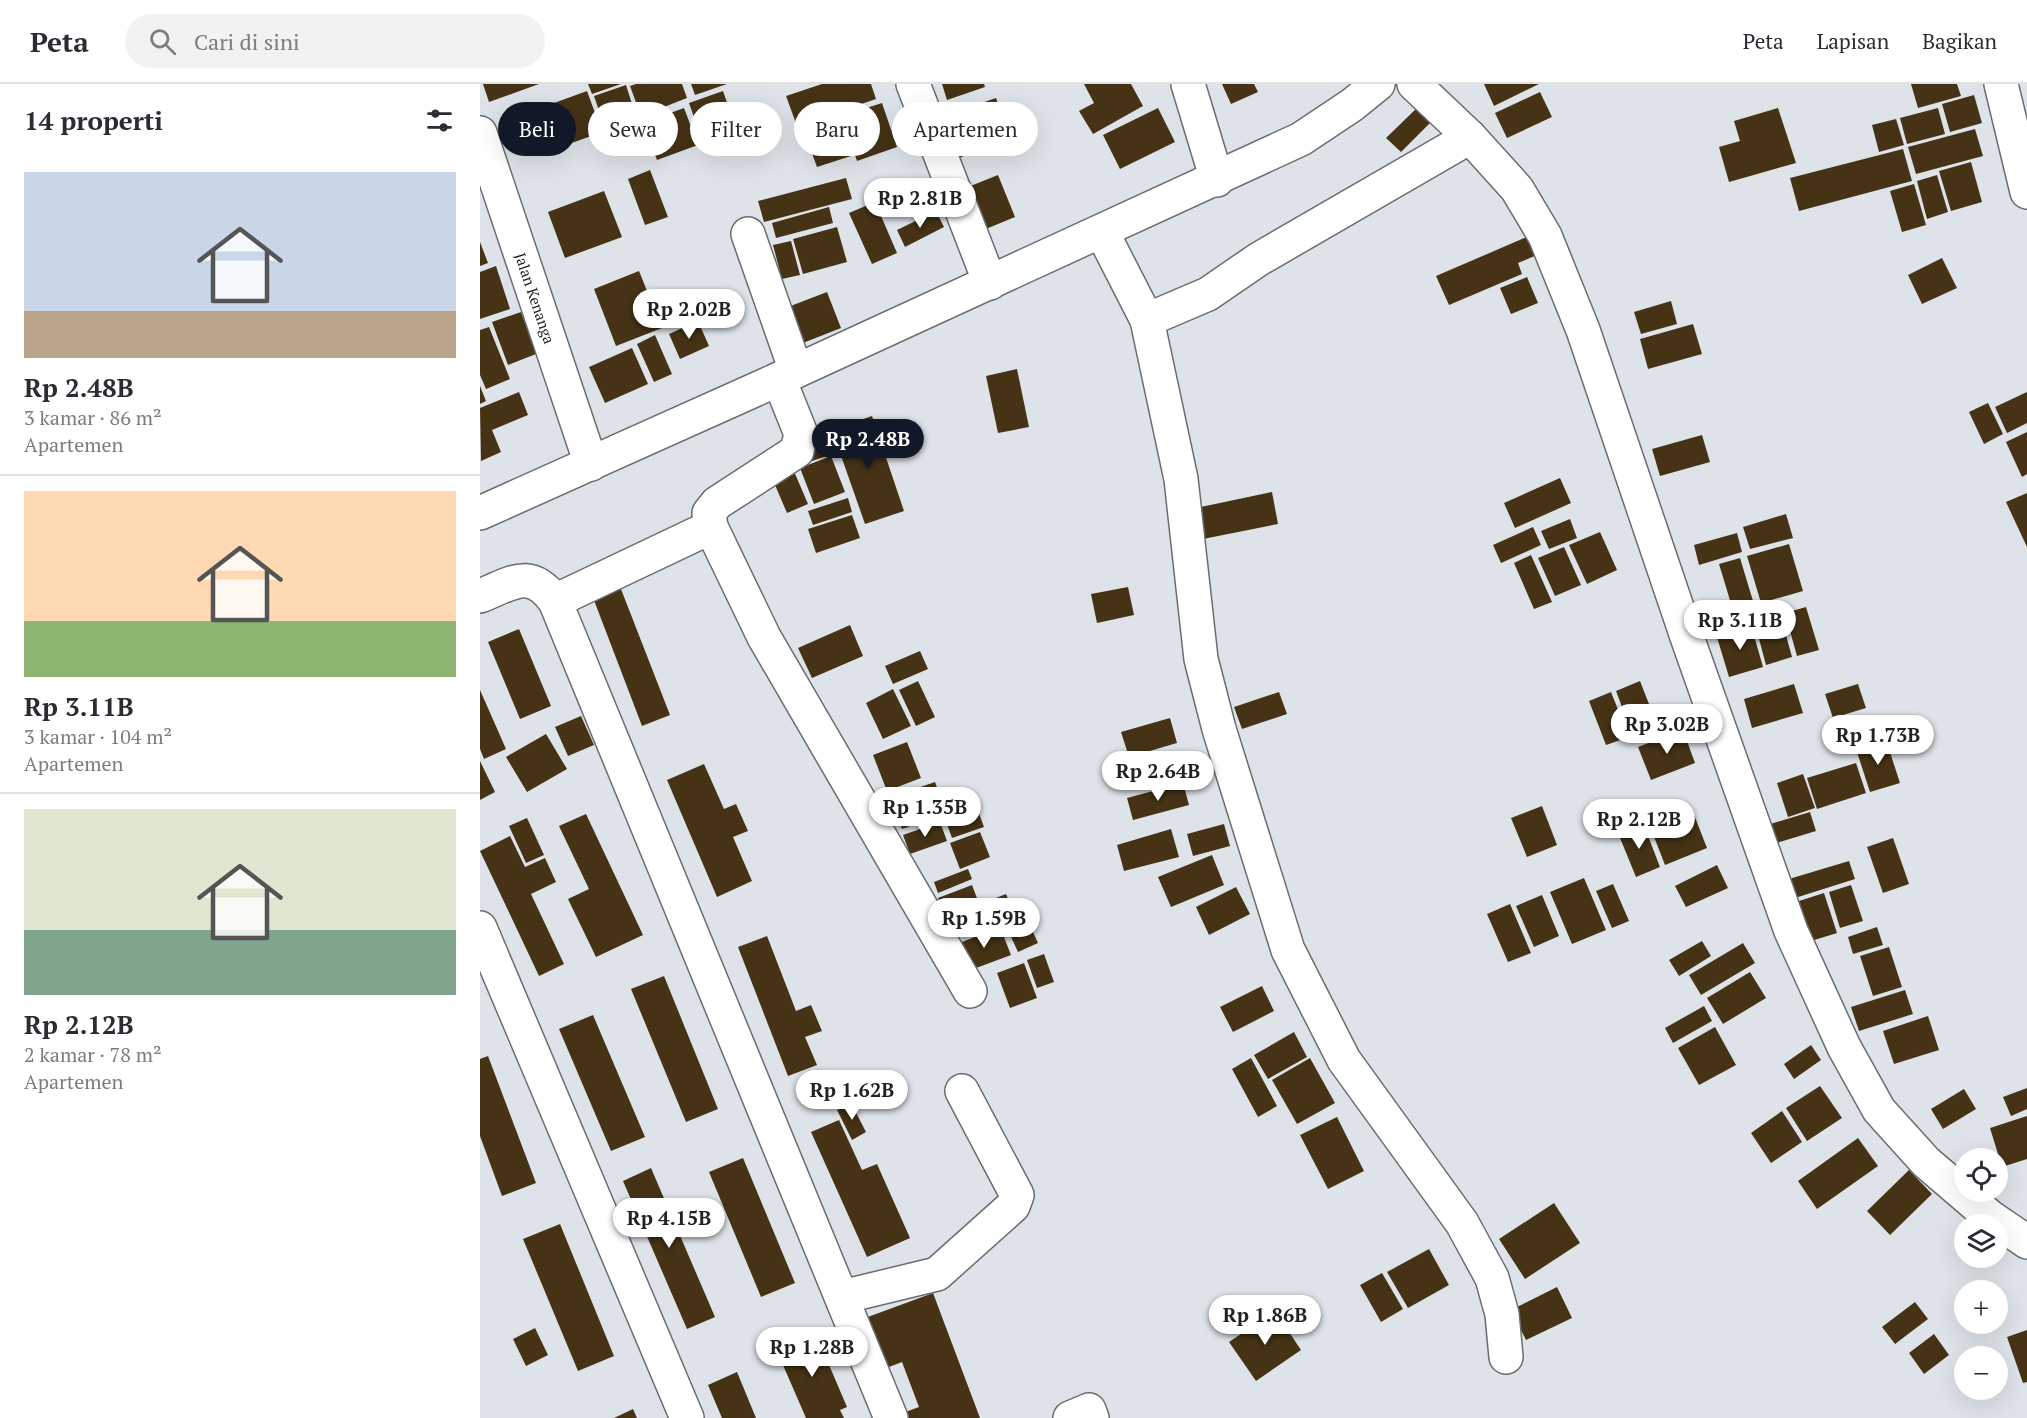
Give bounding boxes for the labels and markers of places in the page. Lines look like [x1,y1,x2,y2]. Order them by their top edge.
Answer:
pin: Rp 2.81B [858,178,982,229]
pin: Rp 2.02B [627,289,751,340]
pin: Rp 2.48B [806,419,930,470]
pin: Rp 3.11B [1678,600,1802,651]
pin: Rp 3.02B [1605,704,1729,755]
pin: Rp 1.73B [1816,715,1940,766]
pin: Rp 2.64B [1096,751,1220,802]
pin: Rp 1.35B [863,787,987,838]
pin: Rp 2.12B [1577,799,1701,850]
pin: Rp 1.59B [922,898,1046,949]
pin: Rp 1.62B [790,1070,914,1121]
pin: Rp 4.15B [607,1198,731,1249]
pin: Rp 1.86B [1203,1295,1327,1346]
pin: Rp 1.28B [750,1327,874,1378]

